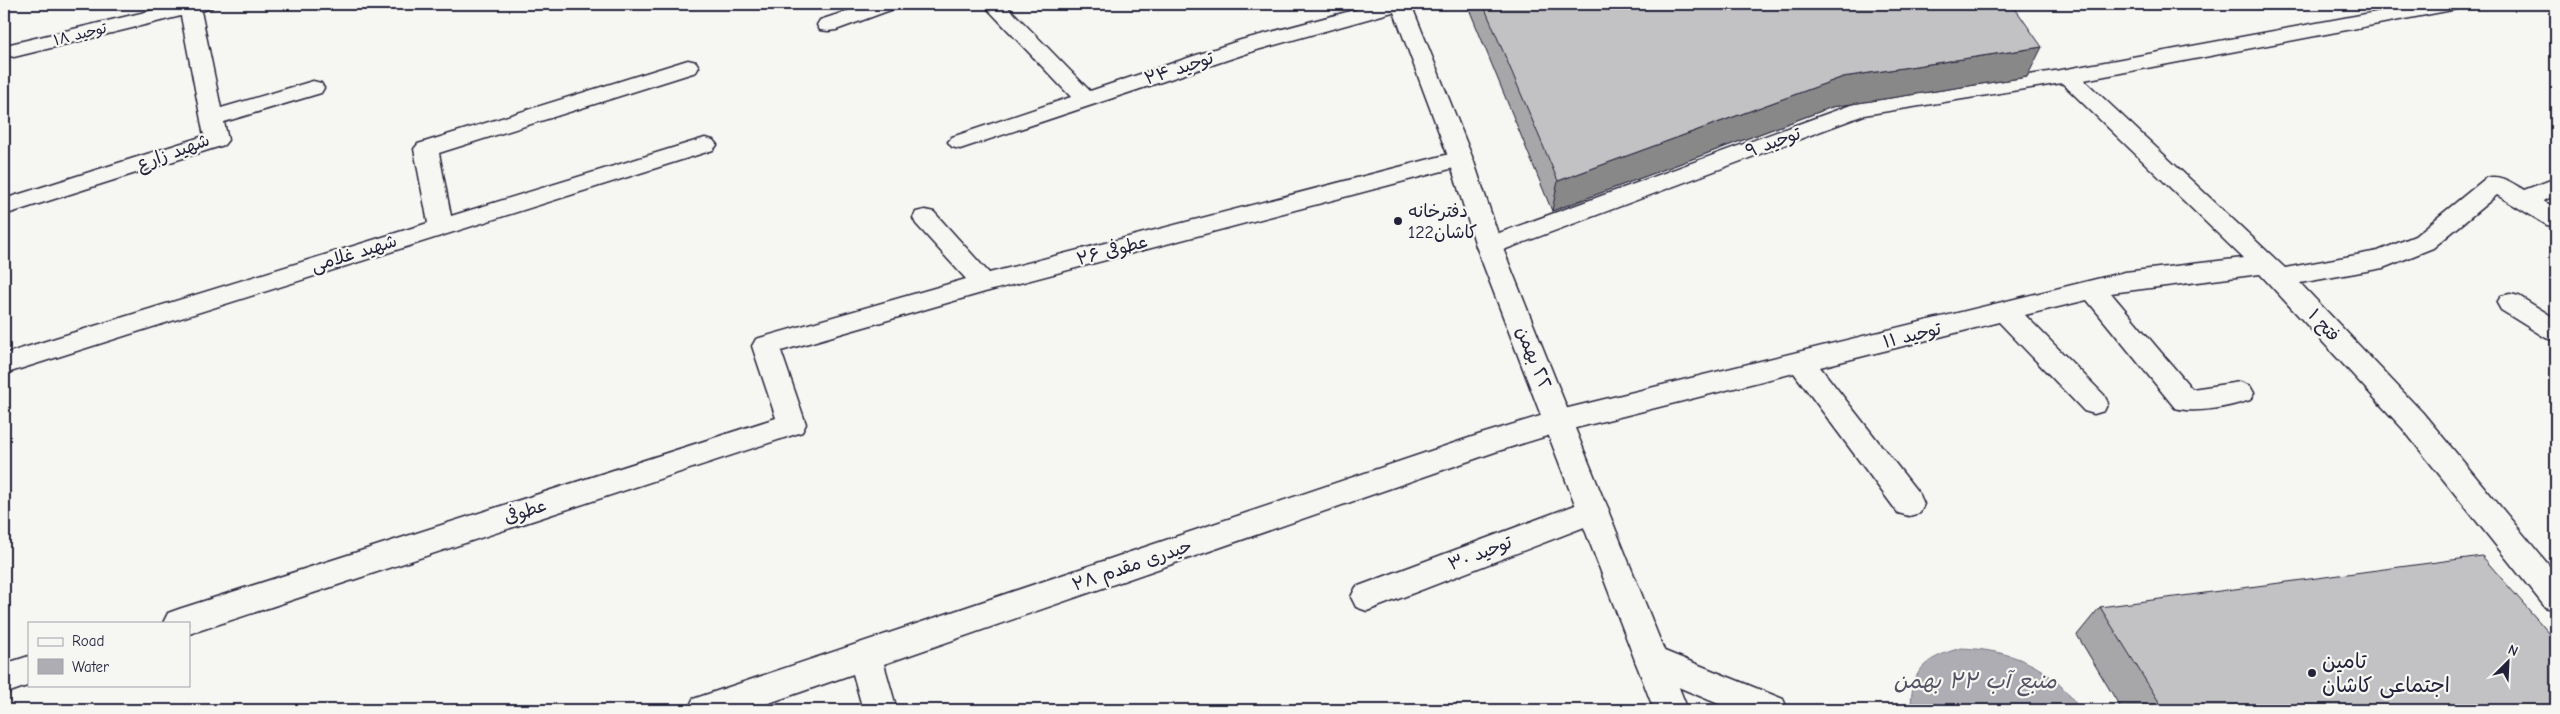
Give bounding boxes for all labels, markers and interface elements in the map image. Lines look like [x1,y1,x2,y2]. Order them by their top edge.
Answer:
street label: توحید ۱۸ [52,19,109,49]
street label: توحید ۲۴ [1142,47,1217,90]
street label: توحید ۹ [1743,123,1804,162]
street label: شهید زارع [134,130,213,176]
place label: دفترخانه 122کاشان [1408,201,1477,243]
marker: دفترخانه 122کاشان [1392,215,1404,227]
street label: عطوفی ۲۶ [1074,229,1150,271]
street label: شهید غلامی [309,230,400,276]
street label: فتح ۱ [2303,305,2344,347]
street label: توحید ۱۱ [1881,318,1944,353]
street label: ٢٢ بهمن [1511,324,1556,393]
street label: عطوفی [501,493,549,529]
street label: توحید ۳۰ [1445,531,1516,575]
street label: حیدری مقدم ۲۸ [1069,535,1196,599]
legend [28,622,190,686]
text: Road [72,632,104,650]
north arrow [2482,636,2532,686]
text: N [2505,641,2521,660]
place label: تامین اجتماعی کاشان [2322,649,2450,699]
text: Water [72,658,109,676]
marker: تامین اجتماعی کاشان [2306,667,2318,679]
water label: منبع آب ۲۲ بهمن [1893,668,2057,697]

